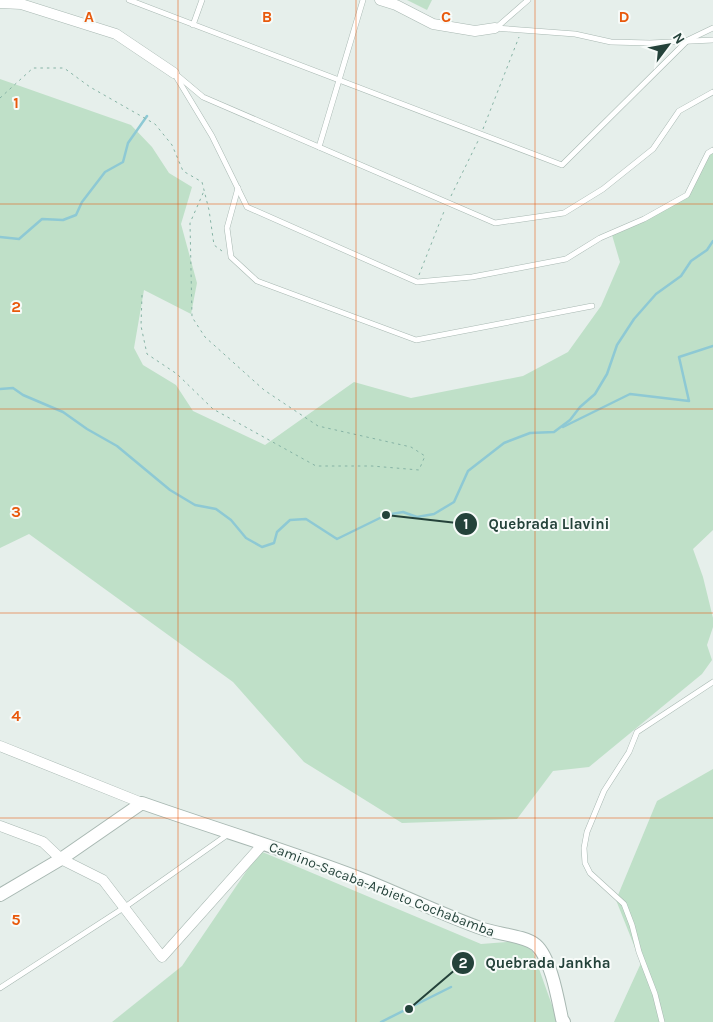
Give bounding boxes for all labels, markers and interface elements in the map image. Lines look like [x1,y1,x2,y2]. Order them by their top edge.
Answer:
text: A [84,7,94,26]
text: B [262,7,272,26]
text: C [441,7,451,26]
text: D [619,7,630,26]
north arrow [643,20,693,70]
text: N [669,30,688,47]
text: 1 [13,93,19,112]
text: 2 [11,297,21,316]
text: 3 [11,502,21,521]
callout: Quebrada Llavini [453,509,619,539]
text: 1 [463,515,469,533]
text: Quebrada Llavini [488,515,610,533]
text: 4 [11,706,21,725]
street label: Camino-Sacaba-Arbieto Cochabamba [267,838,497,940]
text: 5 [11,910,21,929]
callout: Quebrada Jankha [451,948,621,978]
text: 2 [458,954,468,972]
text: Quebrada Jankha [485,954,611,972]

